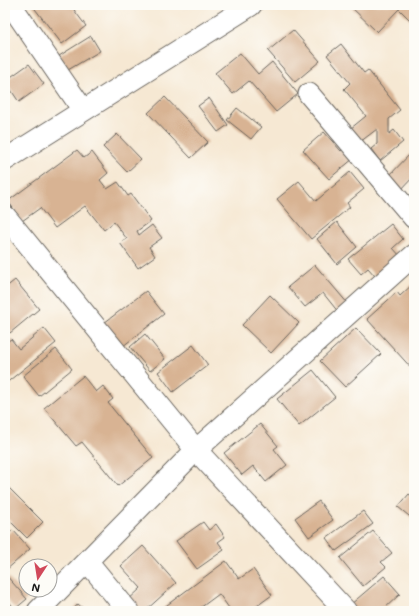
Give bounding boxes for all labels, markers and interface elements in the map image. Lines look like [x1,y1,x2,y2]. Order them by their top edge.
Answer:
north arrow [18,558,58,598]
text: N [30,580,41,596]

